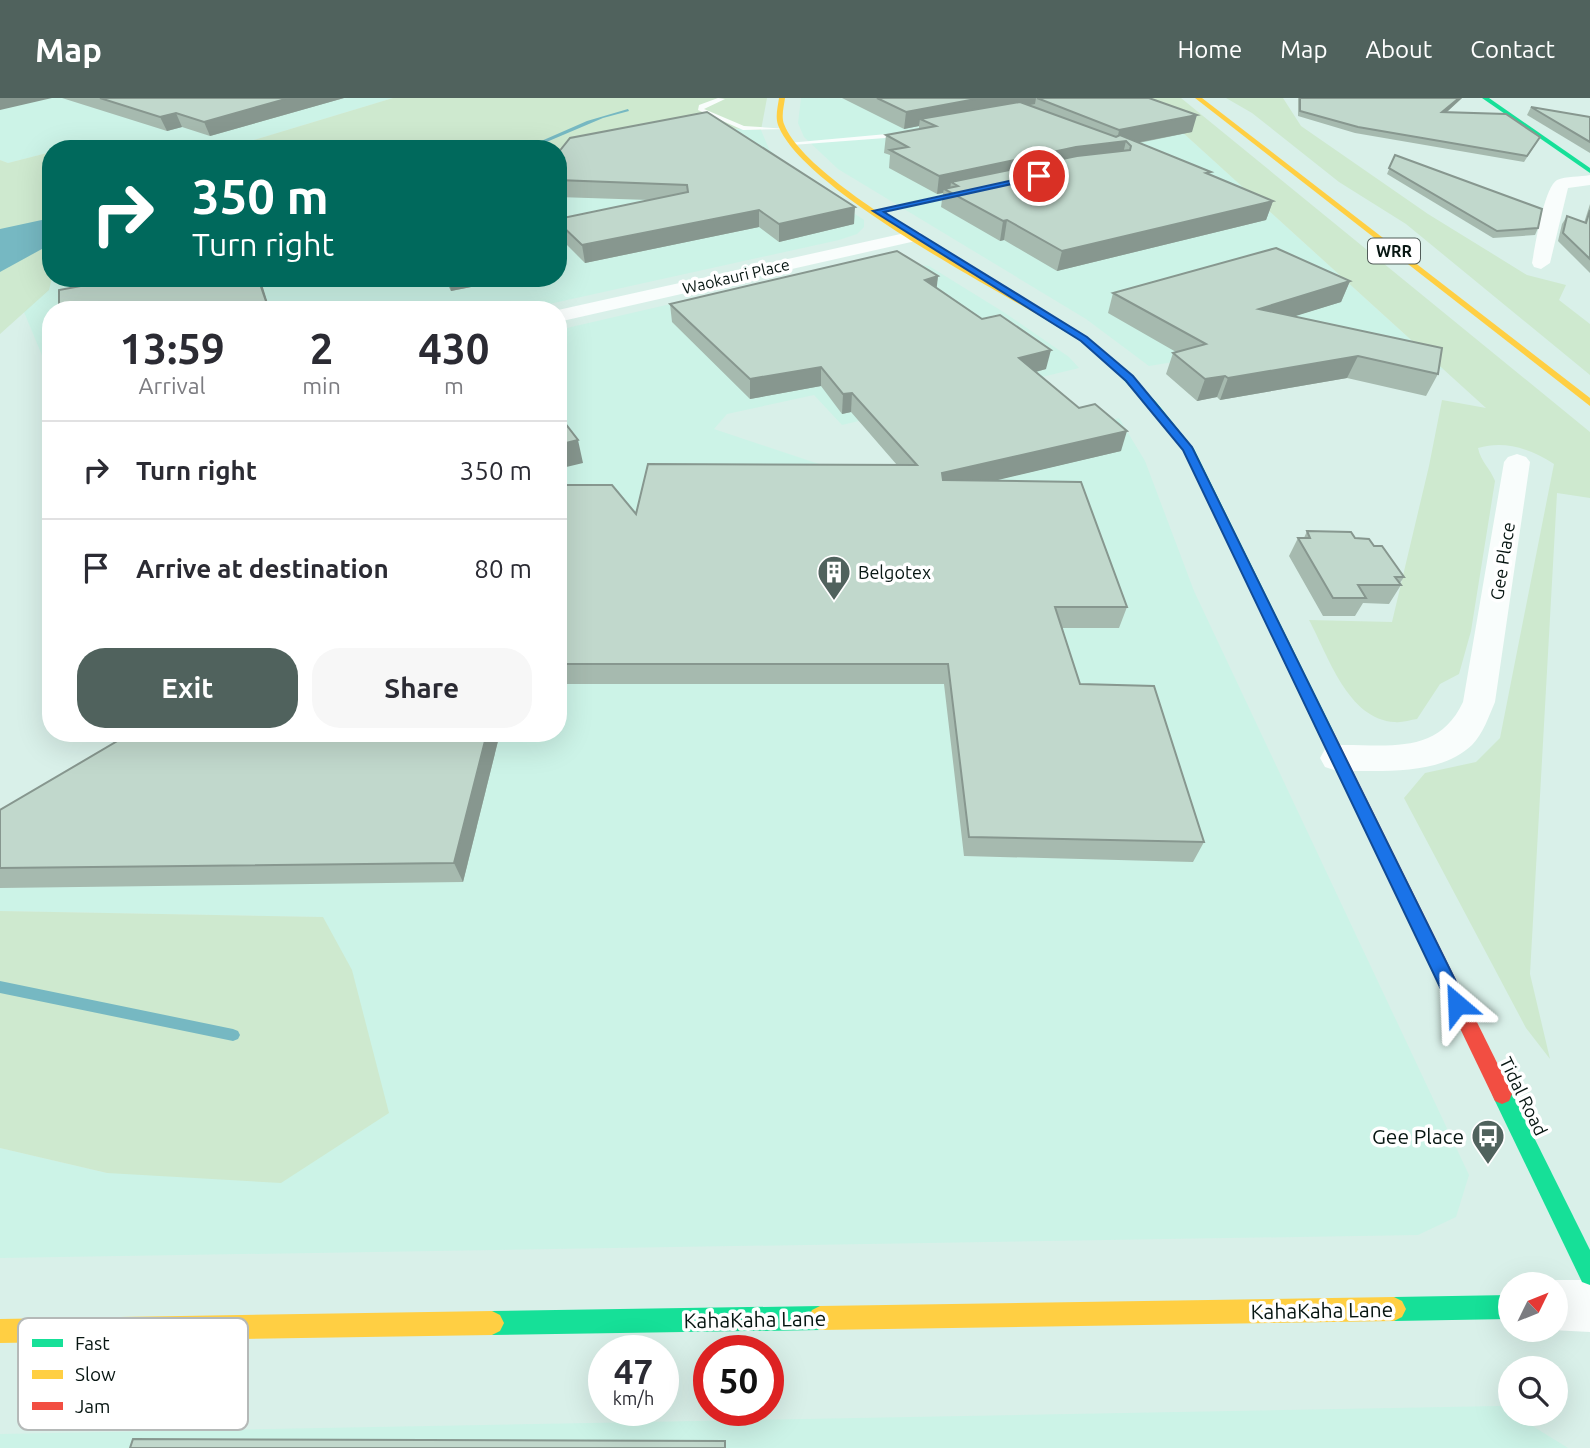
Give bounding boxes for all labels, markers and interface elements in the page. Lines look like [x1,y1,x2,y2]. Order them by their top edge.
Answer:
text: Map [35,31,102,68]
text: Home [1177,36,1242,63]
text: Map [1280,36,1327,63]
text: About [1365,36,1432,63]
text: Contact [1470,36,1555,63]
pin [1009,146,1069,206]
icon: arrive [1020,157,1058,195]
icon: right [77,168,168,259]
text: 350 m [192,168,329,223]
text: Turn right [192,226,334,262]
road number: WRR [1368,238,1420,264]
street label: Waokauri Place [681,255,791,297]
text: 13:59 [120,325,225,372]
text: 2 [310,325,333,372]
text: 430 [418,325,489,372]
text: Arrival [139,373,206,398]
text: min [302,373,341,398]
text: m [444,373,464,398]
icon: right [77,451,115,489]
text: Turn right [136,456,257,485]
text: 350 m [460,456,532,485]
street label: Gee Place [1486,520,1518,602]
icon: arrive [77,549,115,587]
building icon: Belgotex [815,553,853,602]
text: Arrive at destination [136,554,389,583]
text: 80 m [474,554,532,583]
place label: Belgotex [858,562,931,582]
button: Exit [77,648,298,728]
button: Share [312,648,532,728]
position arrow [1420,967,1494,1041]
street label: Tidal Road [1496,1053,1552,1139]
bus stop icon: Gee Place [1469,1117,1507,1166]
place label: Gee Place [1372,1124,1464,1148]
north arrow [1498,1272,1568,1342]
map controls [1498,1272,1568,1426]
street label: KahaKaha Lane [1251,1297,1393,1323]
street label: KahaKaha Lane [684,1306,826,1332]
legend [18,1318,248,1430]
text: Fast [75,1332,110,1354]
speed limit sign: 50 [693,1335,784,1426]
text: 47 [614,1351,653,1391]
button: search [1498,1356,1568,1426]
text: Slow [75,1363,116,1385]
text: km/h [613,1388,654,1408]
text: Jam [75,1395,111,1417]

